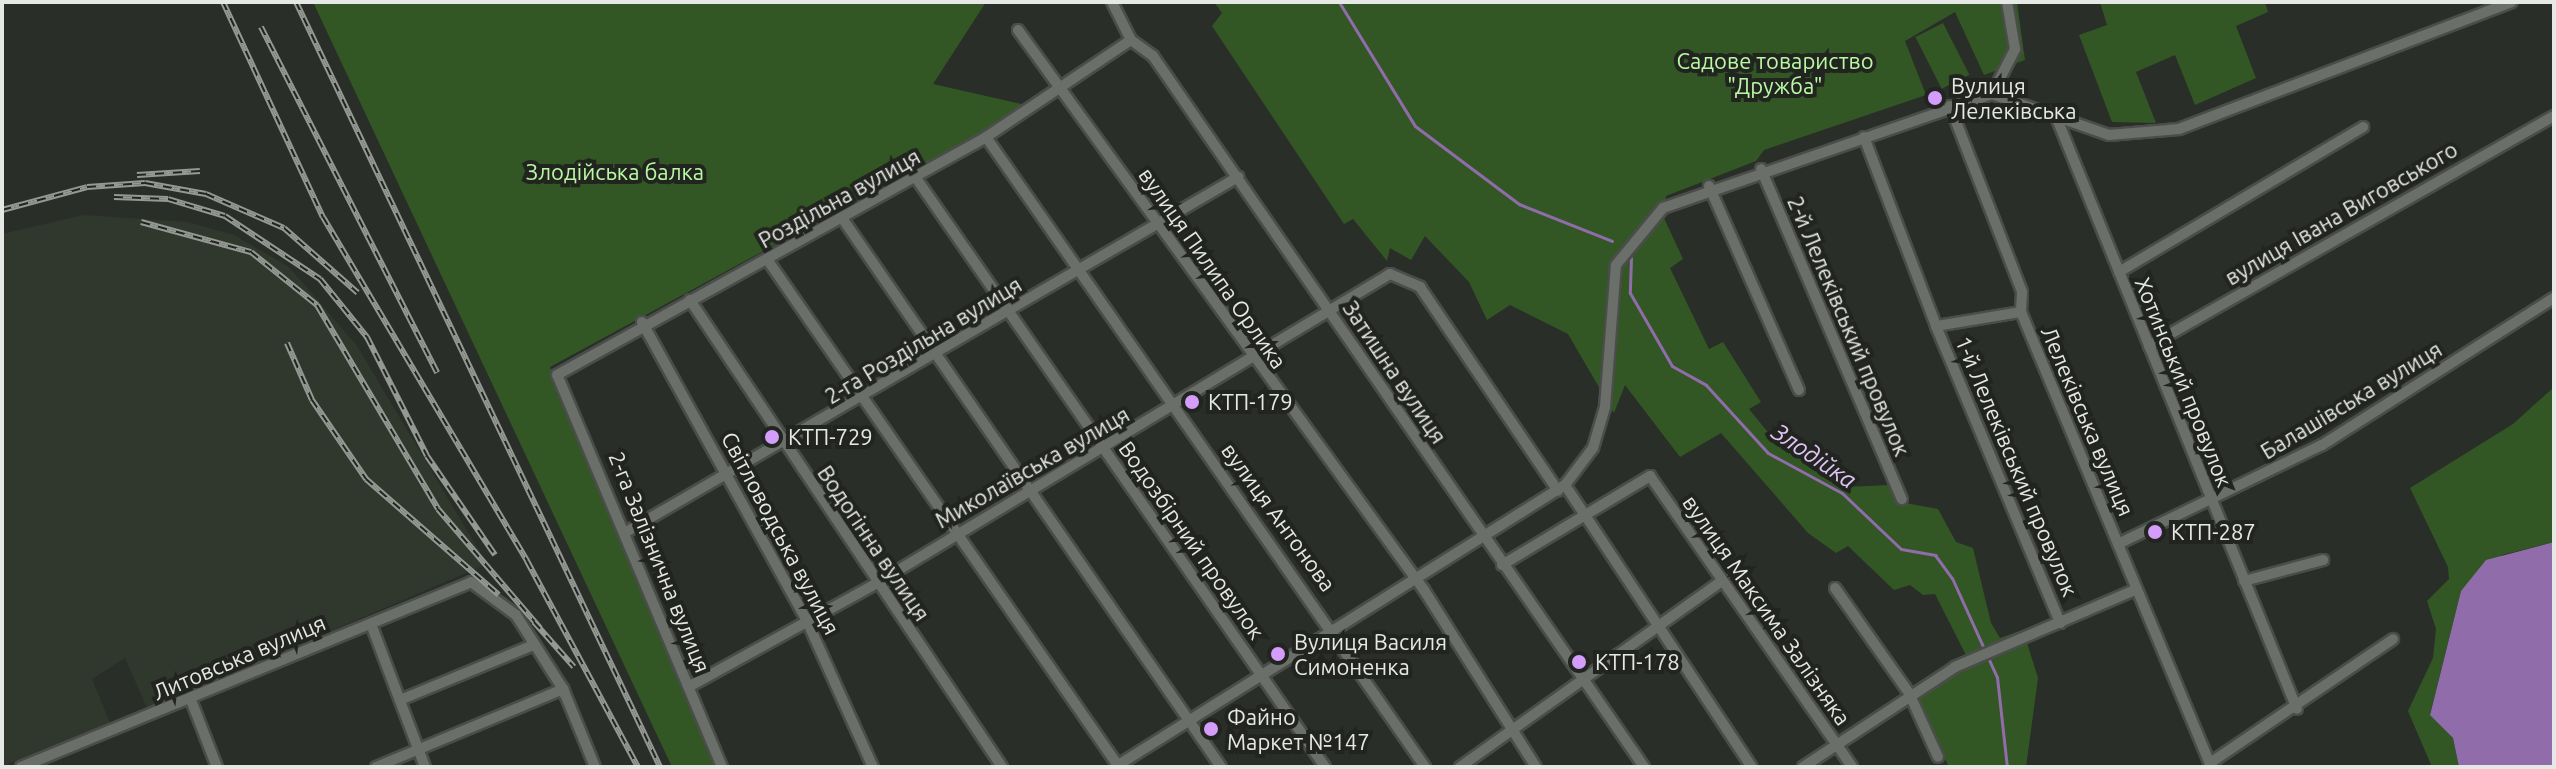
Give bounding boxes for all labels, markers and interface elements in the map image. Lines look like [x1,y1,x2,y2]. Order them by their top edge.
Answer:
park label: Садове товариство "Дружба" [1676,47,1874,98]
place label: Вулиця Лелеківська [1951,72,2076,124]
marker: Вулиця Лелеківська [1926,89,1944,107]
street label: вулиця Івана Виговського [2220,136,2462,290]
street label: Роздільна вулиця [754,143,924,253]
park label: Злодійська балка [526,159,704,185]
street label: вулиця Пилипа Орлика [1134,162,1292,374]
street label: 2-й Лелеківський провулок [1782,192,1916,460]
street label: 2-га Роздільна вулиця [820,271,1026,409]
street label: Хотинський провулок [2130,273,2238,491]
street label: Затишна вулиця [1338,296,1452,448]
street label: Лелеківська вулиця [2036,322,2140,520]
street label: 1-й Лелеківський провулок [1950,332,2084,600]
street label: Балашівська вулиця [2256,335,2446,465]
place label: КТП-179 [1208,389,1293,415]
marker: КТП-179 [1183,393,1201,411]
street label: Миколаївська вулиця [930,401,1134,533]
water label: Злодійка [1766,417,1862,495]
place label: КТП-729 [788,424,873,450]
street label: Світловодська вулиця [716,427,846,639]
marker: КТП-729 [763,428,781,446]
street label: Водозбірний провулок [1114,436,1270,644]
street label: вулиця Антонова [1216,438,1342,596]
street label: 2-га Залізнична вулиця [604,448,716,676]
street label: Водогінна вулиця [812,460,936,626]
street label: вулиця Максима Залізняка [1677,490,1857,730]
place label: КТП-287 [2171,519,2256,545]
marker: КТП-287 [2146,523,2164,541]
street label: Литовська вулиця [149,609,329,705]
place label: Вулиця Василя Симоненка [1294,628,1447,680]
marker: Вулиця Василя Симоненка [1269,645,1287,663]
place label: КТП-178 [1595,649,1680,675]
marker: КТП-178 [1570,653,1588,671]
place label: Файно Маркет №147 [1227,703,1370,754]
marker: Файно Маркет №147 [1202,720,1220,738]

